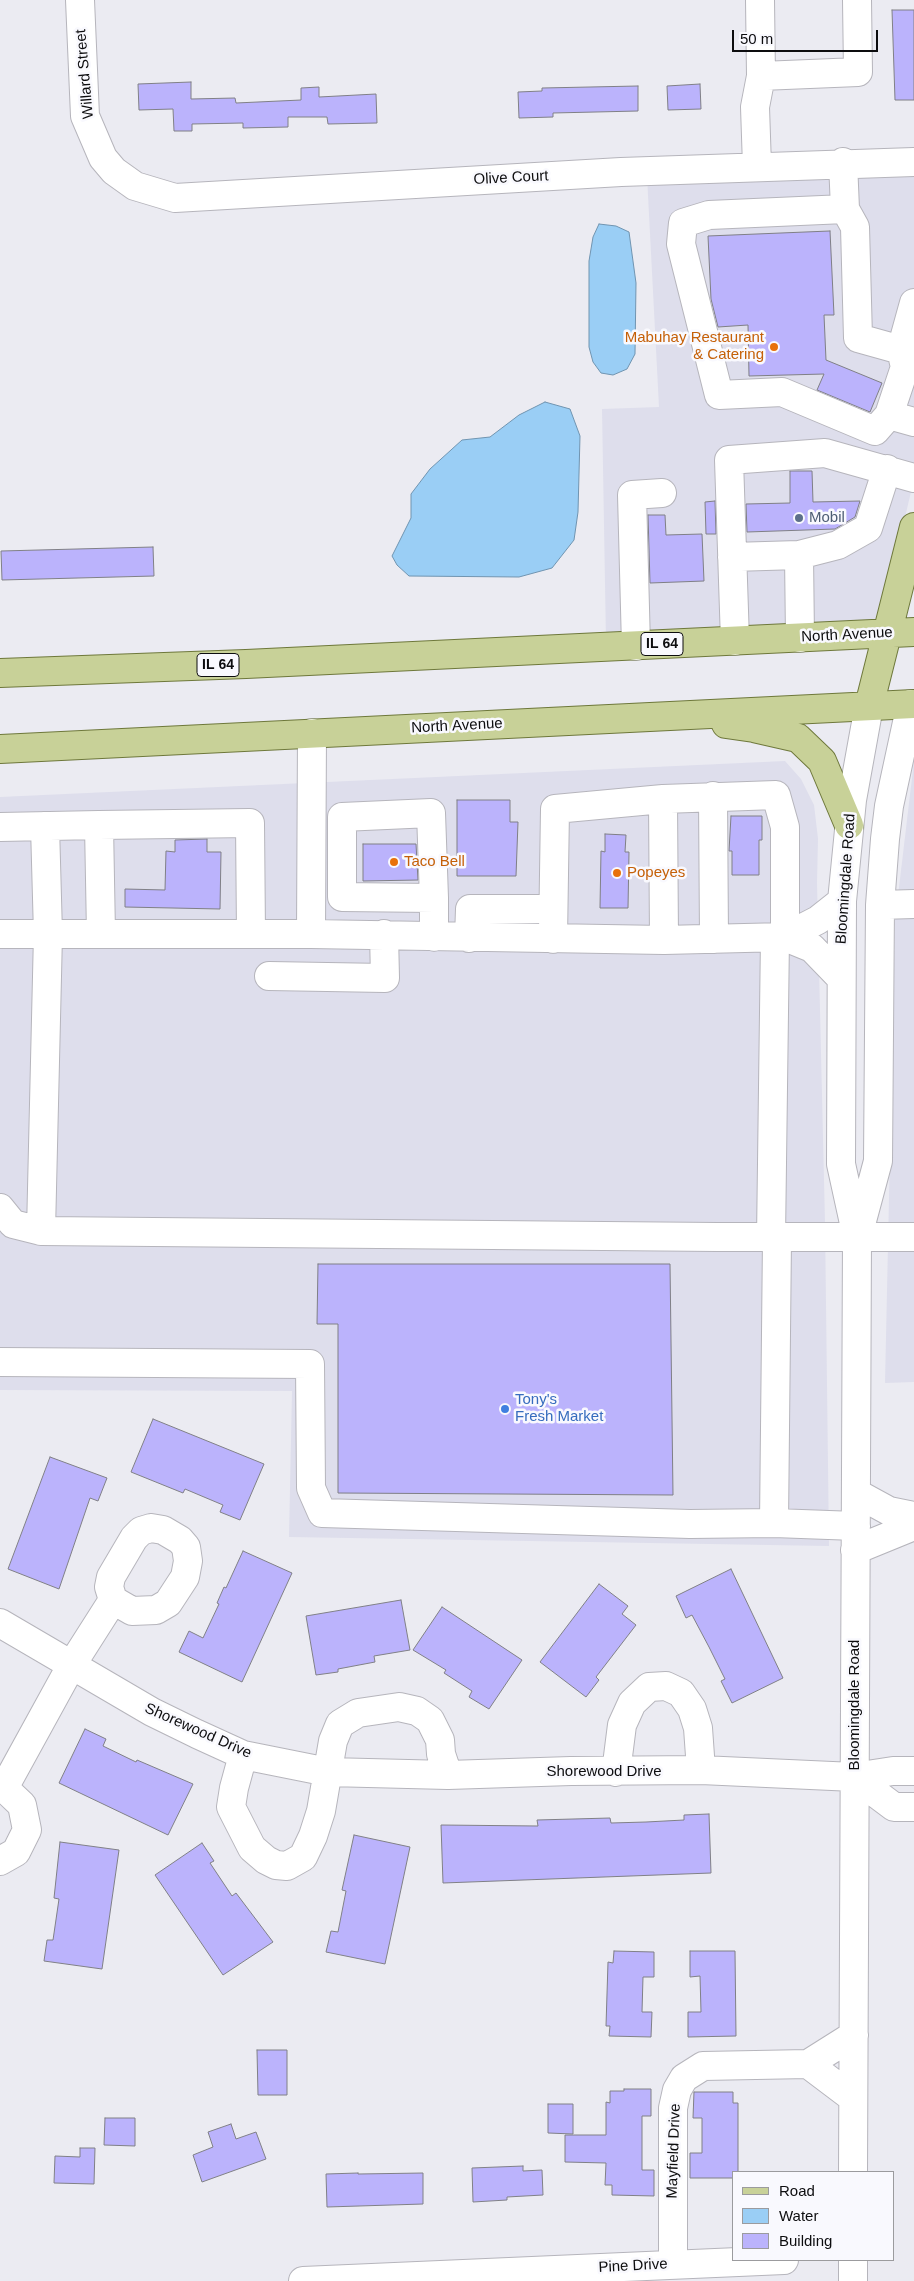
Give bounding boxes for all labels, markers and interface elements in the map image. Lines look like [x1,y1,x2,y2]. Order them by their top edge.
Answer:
scale bar [734,20,880,52]
street label: Willard Street [72,28,98,120]
text: 50 m [740,30,773,47]
street label: Olive Court [473,167,549,189]
place label: Mabuhay Restaurant & Catering [625,329,764,364]
marker: Mabuhay Restaurant & Catering [768,341,780,353]
place label: Mobil [809,509,845,527]
marker: Mobil [793,512,805,524]
street label: North Avenue [801,624,893,646]
road number: IL 64 [641,633,683,656]
road number: IL 64 [197,654,239,676]
street label: North Avenue [411,715,503,737]
street label: Bloomingdale Road [832,813,860,945]
place label: Taco Bell [404,853,465,871]
marker: Taco Bell [388,856,400,868]
place label: Popeyes [627,864,685,882]
marker: Popeyes [611,867,623,879]
place label: Tony's Fresh Market [515,1391,603,1426]
marker: Tony's Fresh Market [499,1403,511,1415]
street label: Bloomingdale Road [846,1640,864,1770]
street label: Shorewood Drive [142,1699,254,1763]
street label: Shorewood Drive [546,1763,662,1781]
street label: Mayfield Drive [663,2103,685,2199]
legend [732,2171,894,2261]
text: Road [779,2182,815,2199]
text: Water [779,2207,818,2224]
text: Building [779,2232,832,2249]
street label: Pine Drive [598,2255,668,2277]

